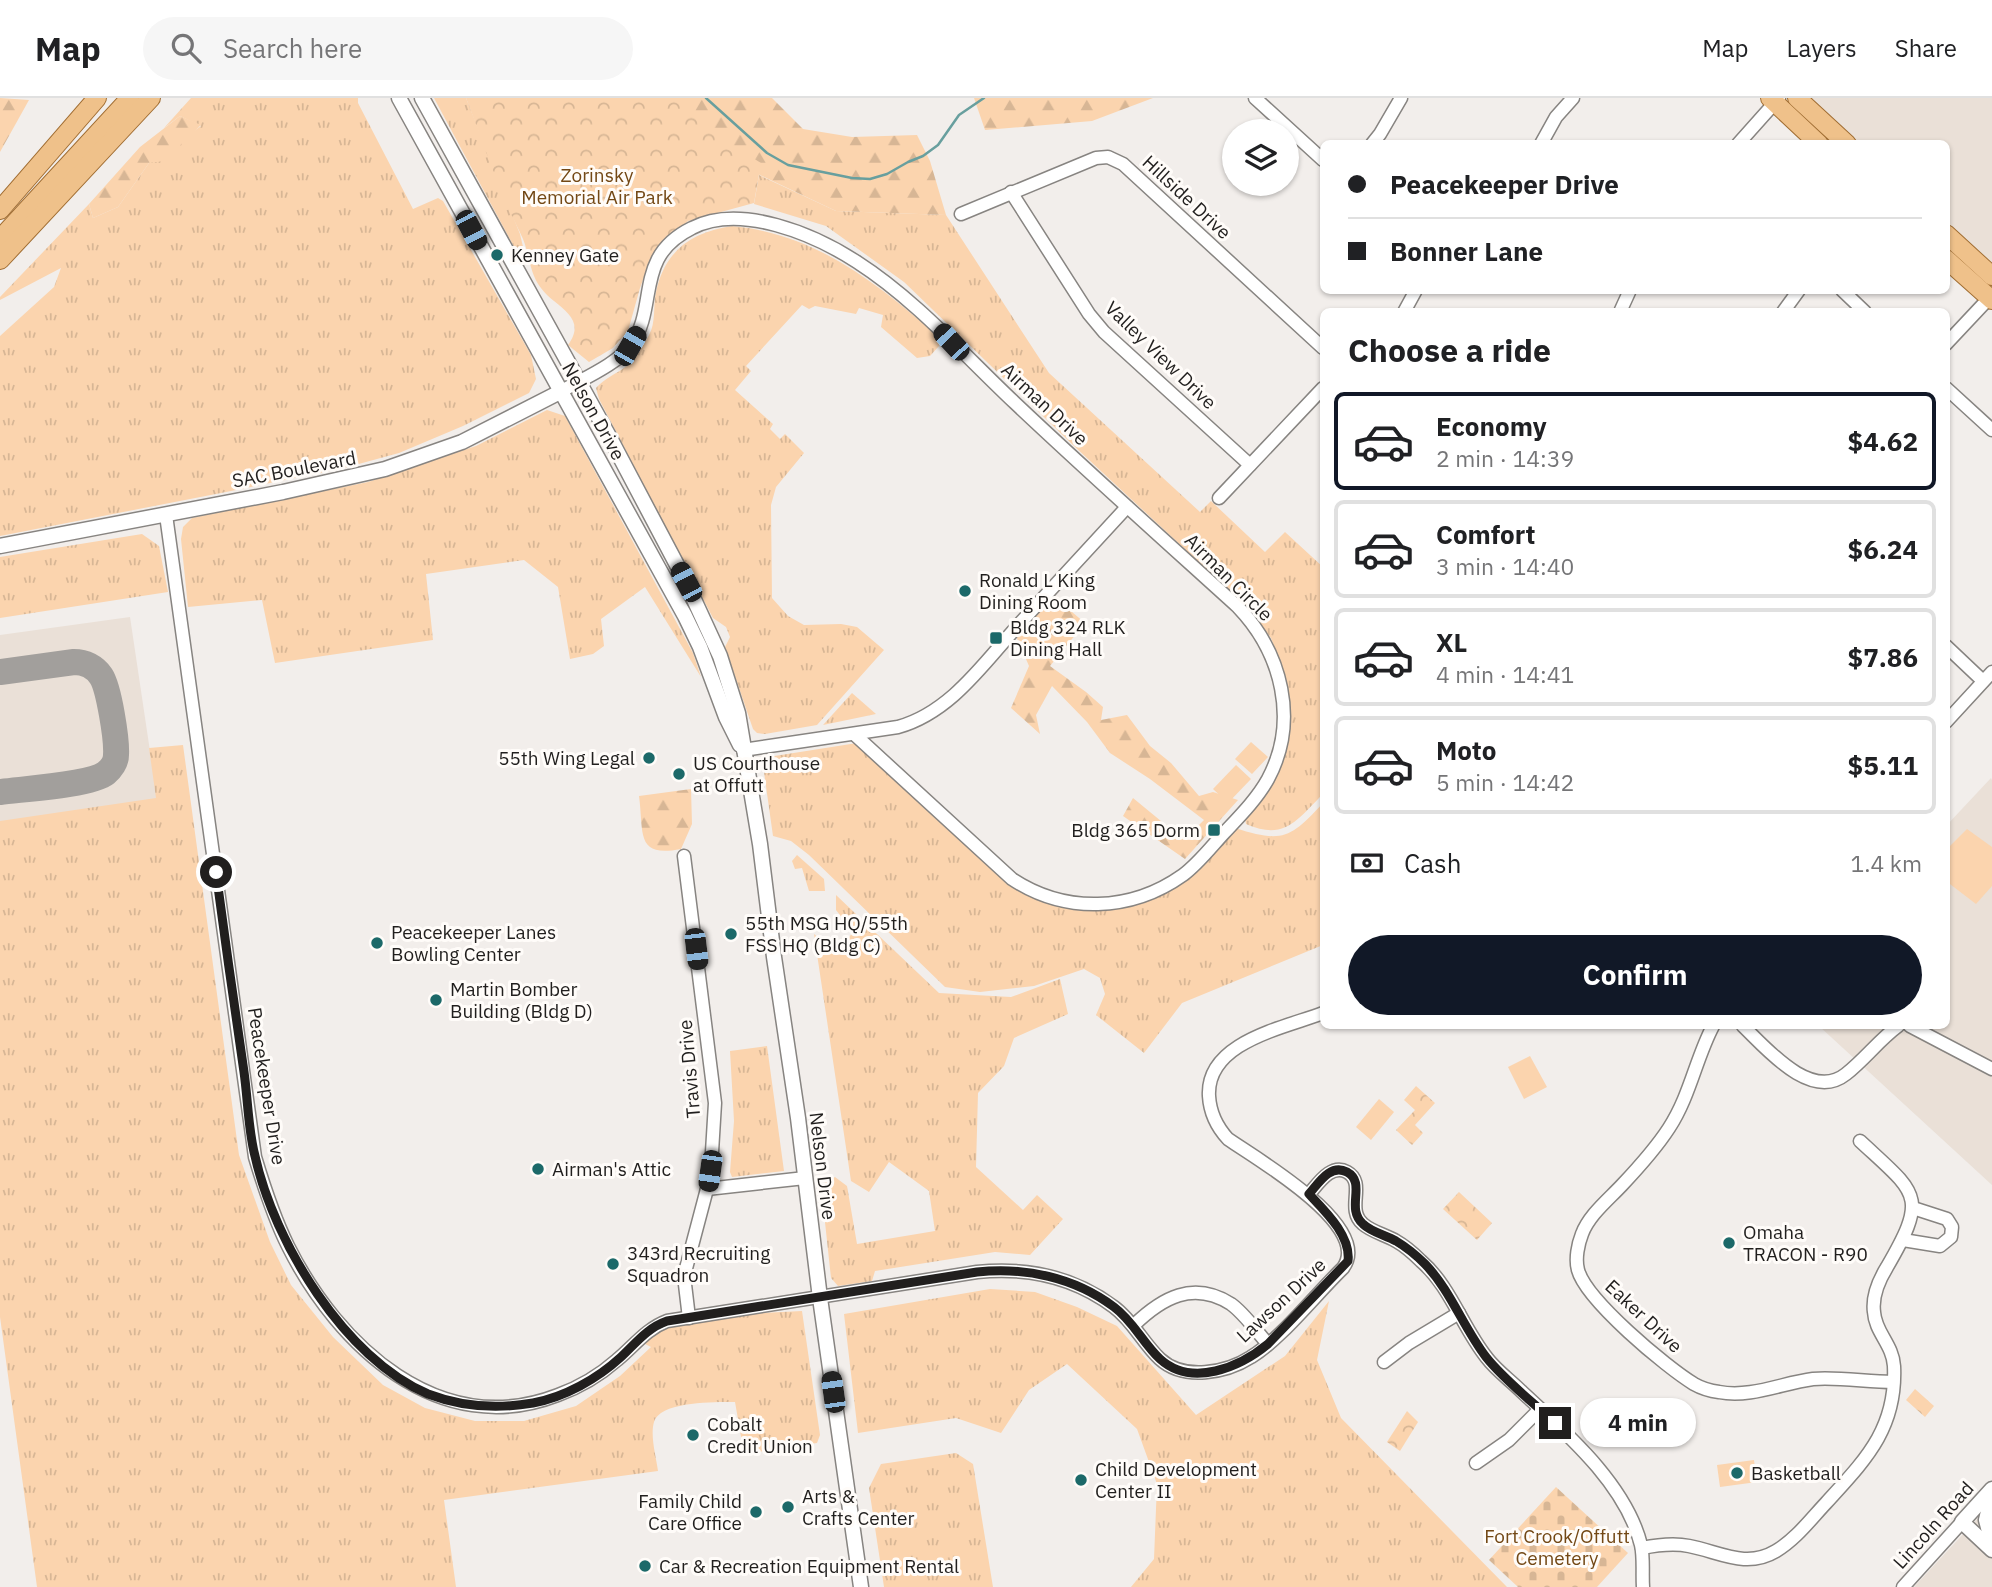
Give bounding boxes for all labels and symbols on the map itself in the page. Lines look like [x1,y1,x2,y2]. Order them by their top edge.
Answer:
street label: Hillside Drive [1138,150,1236,244]
park label: Zorinsky Memorial Air Park [521,163,673,209]
car [452,207,491,253]
place label: Kenney Gate [511,243,619,267]
marker: Kenney Gate [489,247,505,263]
street label: Valley View Drive [1100,296,1222,414]
car [929,319,974,365]
car [611,323,650,369]
street label: Nelson Drive [557,358,631,464]
street label: Airman Drive [997,358,1093,450]
street label: SAC Boulevard [230,445,358,493]
street label: Airman Circle [1180,528,1278,626]
car [667,559,706,605]
place label: Ronald L King Dining Room [979,568,1095,614]
marker: Ronald L King Dining Room [957,583,973,599]
place label: Bldg 324 RLK Dining Hall [1010,615,1126,661]
marker: Bldg 324 RLK Dining Hall [988,630,1004,646]
place label: 55th Wing Legal [498,746,635,770]
marker: 55th Wing Legal [641,750,657,766]
place label: US Courthouse at Offutt [693,751,820,797]
marker: US Courthouse at Offutt [671,766,687,782]
place label: Bldg 365 Dorm [1071,818,1200,842]
marker: Bldg 365 Dorm [1206,822,1222,838]
route start [200,856,232,888]
place label: 55th MSG HQ/55th FSS HQ (Bldg C) [745,911,908,957]
place label: Peacekeeper Lanes Bowling Center [391,920,556,966]
marker: 55th MSG HQ/55th FSS HQ (Bldg C) [723,926,739,942]
car [684,927,709,971]
marker: Peacekeeper Lanes Bowling Center [369,935,385,951]
place label: Martin Bomber Building (Bldg D) [450,977,593,1023]
marker: Martin Bomber Building (Bldg D) [428,992,444,1008]
street label: Peacekeeper Drive [243,1006,291,1166]
street label: Travis Drive [673,1019,705,1119]
street label: Nelson Drive [804,1111,842,1221]
car [697,1149,724,1193]
place label: Airman's Attic [552,1157,671,1181]
marker: Airman's Attic [530,1161,546,1177]
place label: Omaha TRACON - R90 [1743,1220,1868,1266]
marker: Omaha TRACON - R90 [1721,1235,1737,1251]
place label: 343rd Recruiting Squadron [627,1241,770,1287]
street label: Lawson Drive [1231,1253,1331,1347]
marker: 343rd Recruiting Squadron [605,1256,621,1272]
street label: Eaker Drive [1600,1274,1688,1358]
car [820,1370,847,1414]
callout: 4 min [1580,1398,1695,1448]
route end [1539,1407,1571,1439]
place label: Cobalt Credit Union [707,1412,813,1458]
marker: Cobalt Credit Union [685,1427,701,1443]
place label: Child Development Center II [1095,1457,1257,1503]
place label: Basketball [1751,1461,1841,1485]
marker: Basketball [1729,1465,1745,1481]
marker: Child Development Center II [1073,1472,1089,1488]
street label: Lincoln Road [1888,1476,1978,1574]
place label: Arts & Crafts Center [802,1484,914,1530]
place label: Family Child Care Office [638,1489,742,1535]
marker: Arts & Crafts Center [780,1499,796,1515]
marker: Family Child Care Office [748,1504,764,1520]
park label: Fort Crook/Offutt Cemetery [1484,1524,1630,1570]
place label: Car & Recreation Equipment Rental [659,1554,959,1578]
marker: Car & Recreation Equipment Rental [637,1558,653,1574]

